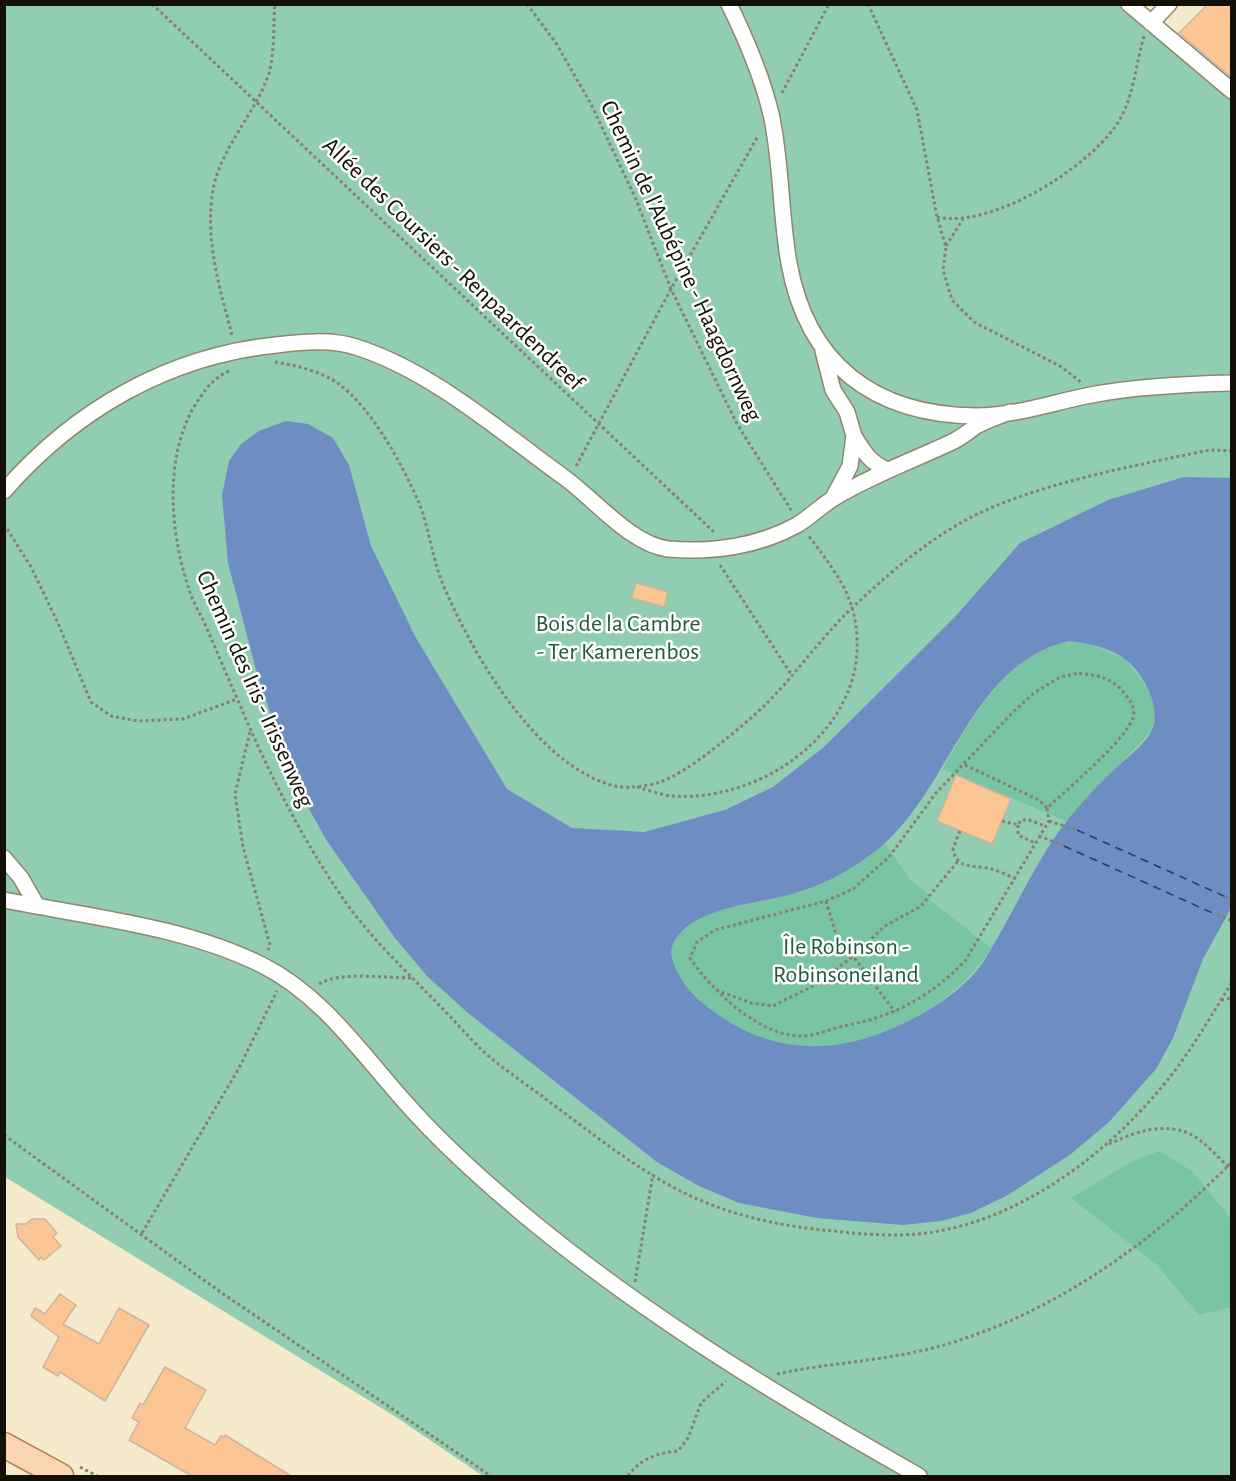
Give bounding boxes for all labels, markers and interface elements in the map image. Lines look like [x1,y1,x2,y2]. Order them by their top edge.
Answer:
street label: Chemin de l'Aubépine - Haagdornweg [594,96,768,426]
street label: Allée des Coursiers - Renpaardendreef [316,131,590,397]
street label: Chemin des Iris - Irissenweg [190,566,320,812]
park label: Bois de la Cambre - Ter Kamerenbos [536,610,700,666]
park label: Île Robinson - Robinsoneiland [773,933,919,989]

